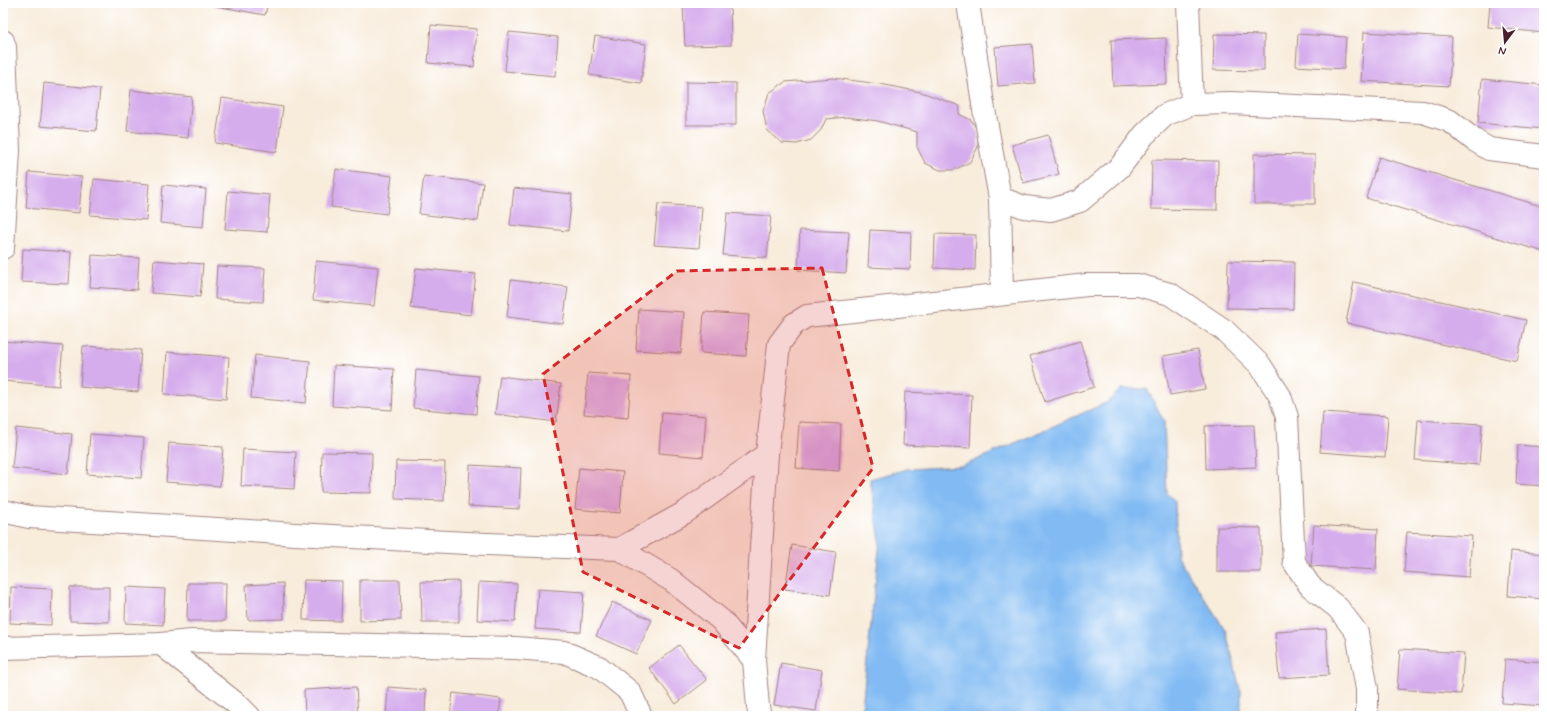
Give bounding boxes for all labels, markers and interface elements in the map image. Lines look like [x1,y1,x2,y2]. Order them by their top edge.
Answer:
north arrow [1485,22,1525,62]
text: N [1497,43,1508,58]

